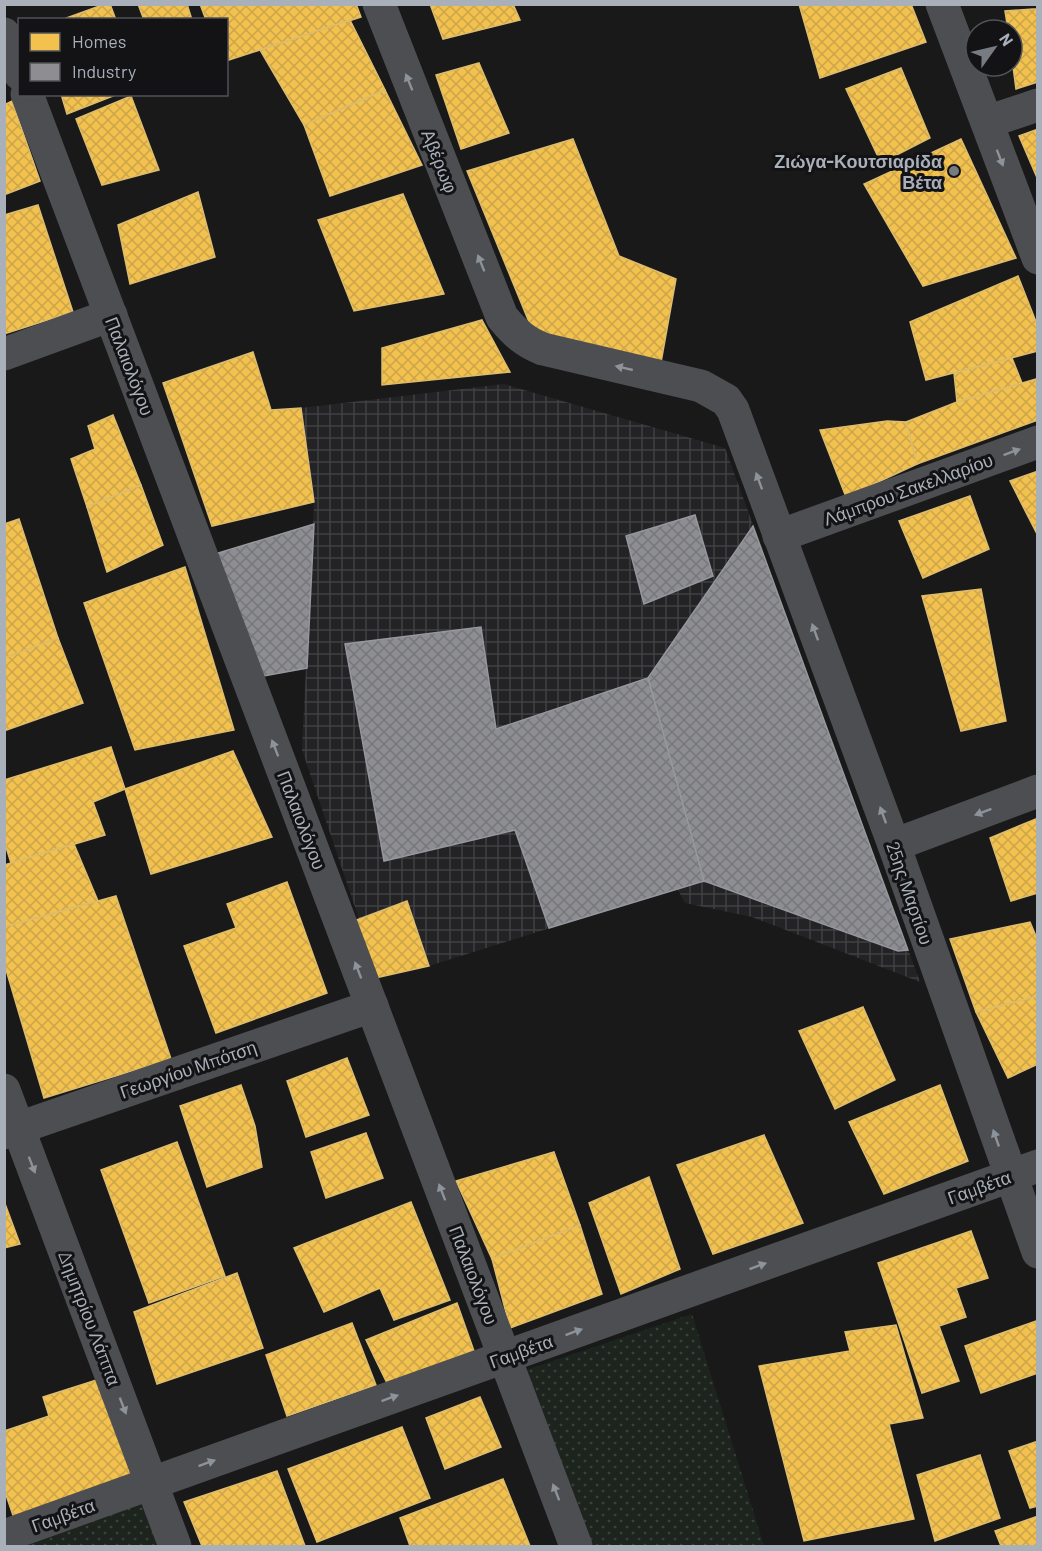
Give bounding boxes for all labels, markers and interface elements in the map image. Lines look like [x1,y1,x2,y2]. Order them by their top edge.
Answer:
legend [18,18,228,96]
north arrow [964,18,1024,78]
text: Homes [72,30,126,52]
text: N [996,30,1018,49]
text: Industry [72,60,136,82]
one-way arrow [404,72,414,90]
street label: Αβέρωφ [417,126,463,196]
one-way arrow [995,149,1005,167]
place label: Ζιώγα-Κουτσιαρίδα Βέτα [774,150,942,193]
marker: Ζιώγα-Κουτσιαρίδα Βέτα [947,164,961,178]
one-way arrow [476,254,485,272]
street label: Παλαιολόγου [101,314,159,418]
one-way arrow [615,363,633,373]
one-way arrow [1003,446,1021,456]
street label: Λάμπρου Σακελλαρίου [820,448,996,530]
one-way arrow [754,472,763,490]
one-way arrow [810,623,819,641]
one-way arrow [269,739,279,757]
street label: Παλαιολόγου [273,768,331,872]
one-way arrow [877,806,887,824]
one-way arrow [974,807,992,817]
street label: 25ης Μαρτίου [882,839,938,947]
one-way arrow [353,961,363,979]
street label: Γεωργίου Μπότση [117,1035,259,1103]
one-way arrow [991,1128,1001,1146]
one-way arrow [28,1156,38,1174]
street label: Γαμβέτα [944,1165,1014,1209]
one-way arrow [437,1182,447,1200]
street label: Παλαιολόγου [445,1223,503,1327]
street label: Δημητρίου Λάππα [54,1248,126,1388]
one-way arrow [749,1261,767,1271]
one-way arrow [565,1327,583,1337]
street label: Γαμβέτα [486,1329,556,1373]
one-way arrow [381,1392,399,1402]
one-way arrow [119,1397,128,1415]
one-way arrow [198,1458,216,1468]
one-way arrow [550,1483,560,1501]
street label: Γαμβέτα [28,1493,98,1537]

